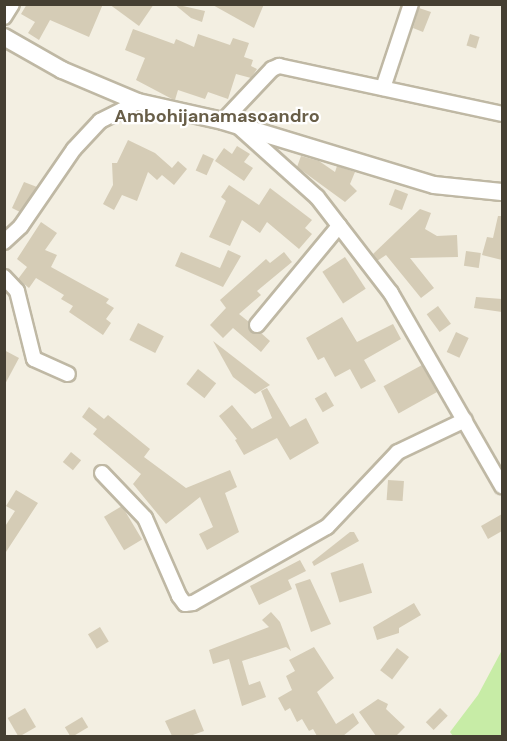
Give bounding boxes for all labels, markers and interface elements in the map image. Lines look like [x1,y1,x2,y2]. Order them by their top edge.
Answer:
district label: Ambohijanamasoandro [114,105,320,127]

